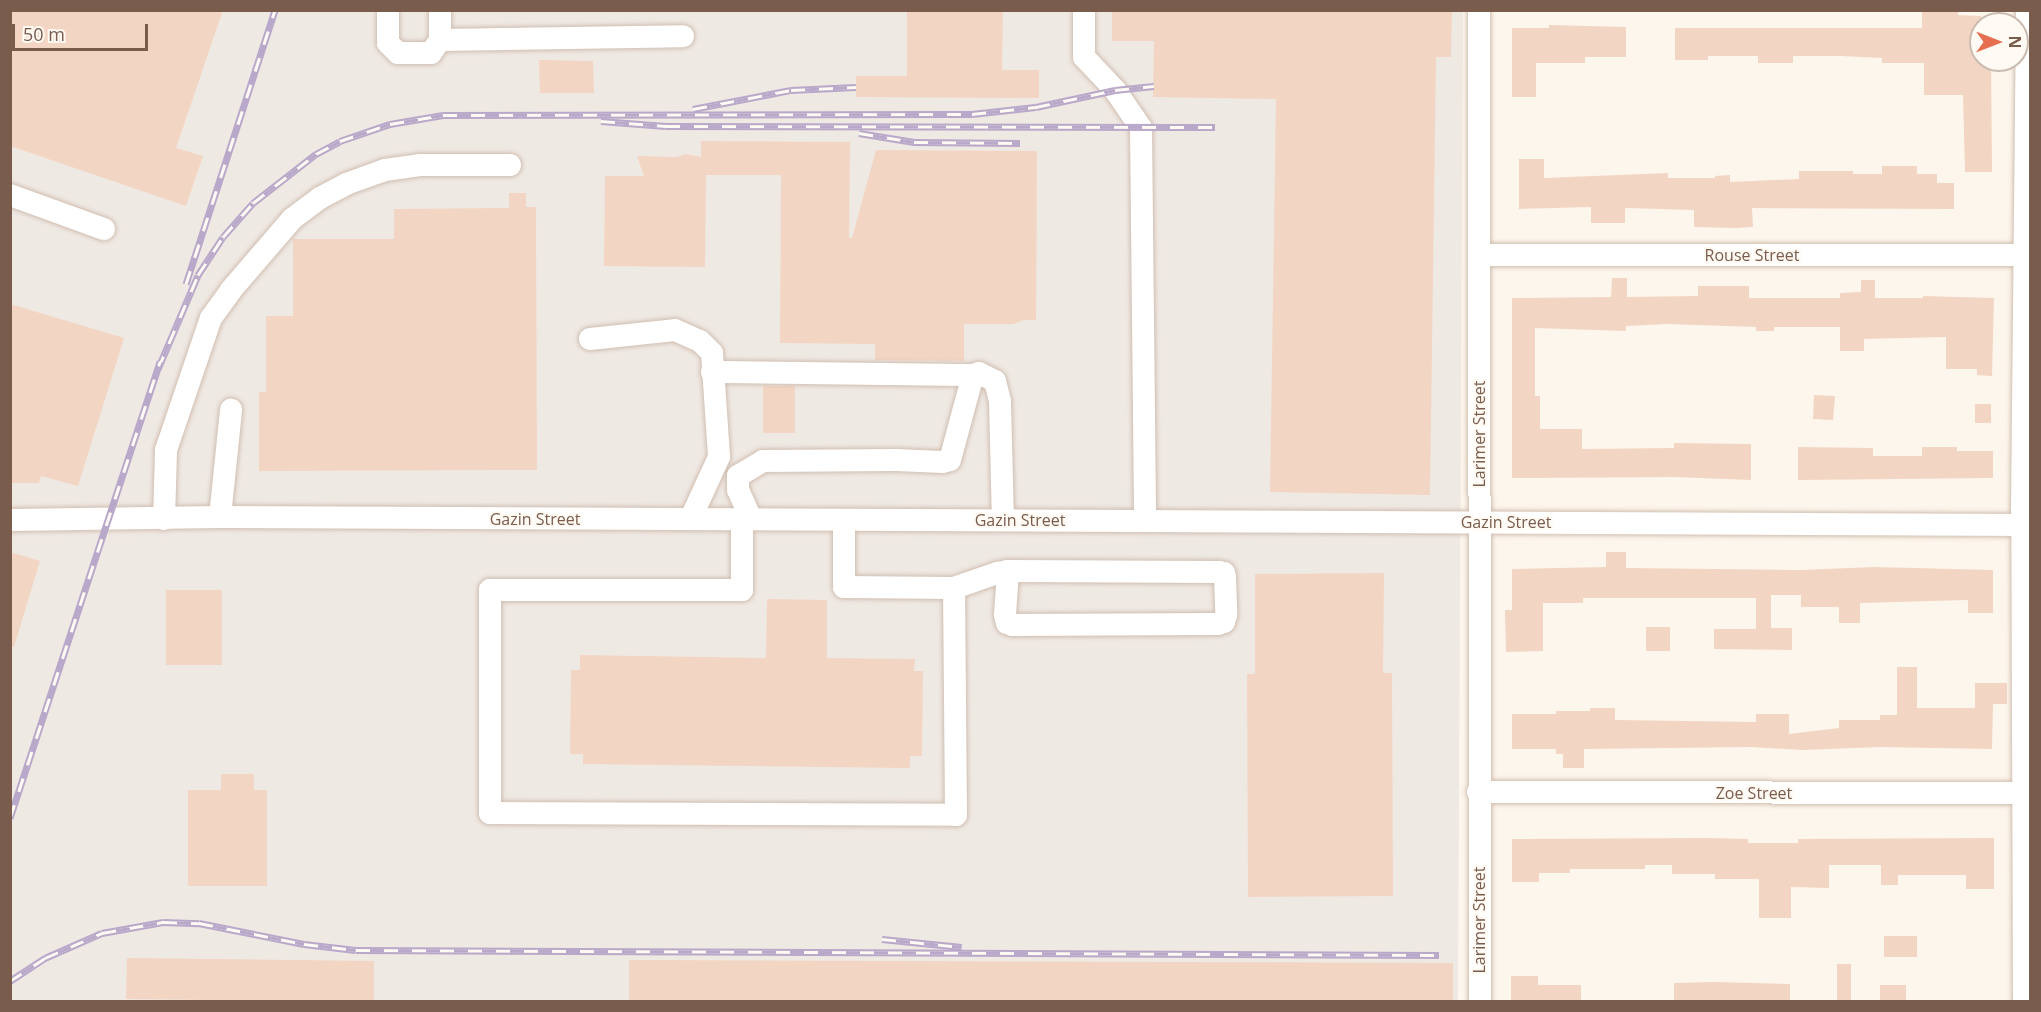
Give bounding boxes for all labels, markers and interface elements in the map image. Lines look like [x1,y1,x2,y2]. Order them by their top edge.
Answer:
scale bar [15,12,152,50]
north arrow [1969,12,2029,72]
text: 50 m [23,22,65,46]
text: N [2004,35,2026,49]
street label: Rouse Street [1705,245,1799,265]
street label: Larimer Street [1469,380,1489,488]
street label: Gazin Street [490,509,580,529]
street label: Gazin Street [975,510,1065,530]
street label: Gazin Street [1461,512,1551,532]
street label: Zoe Street [1716,783,1792,803]
street label: Larimer Street [1469,867,1489,974]

